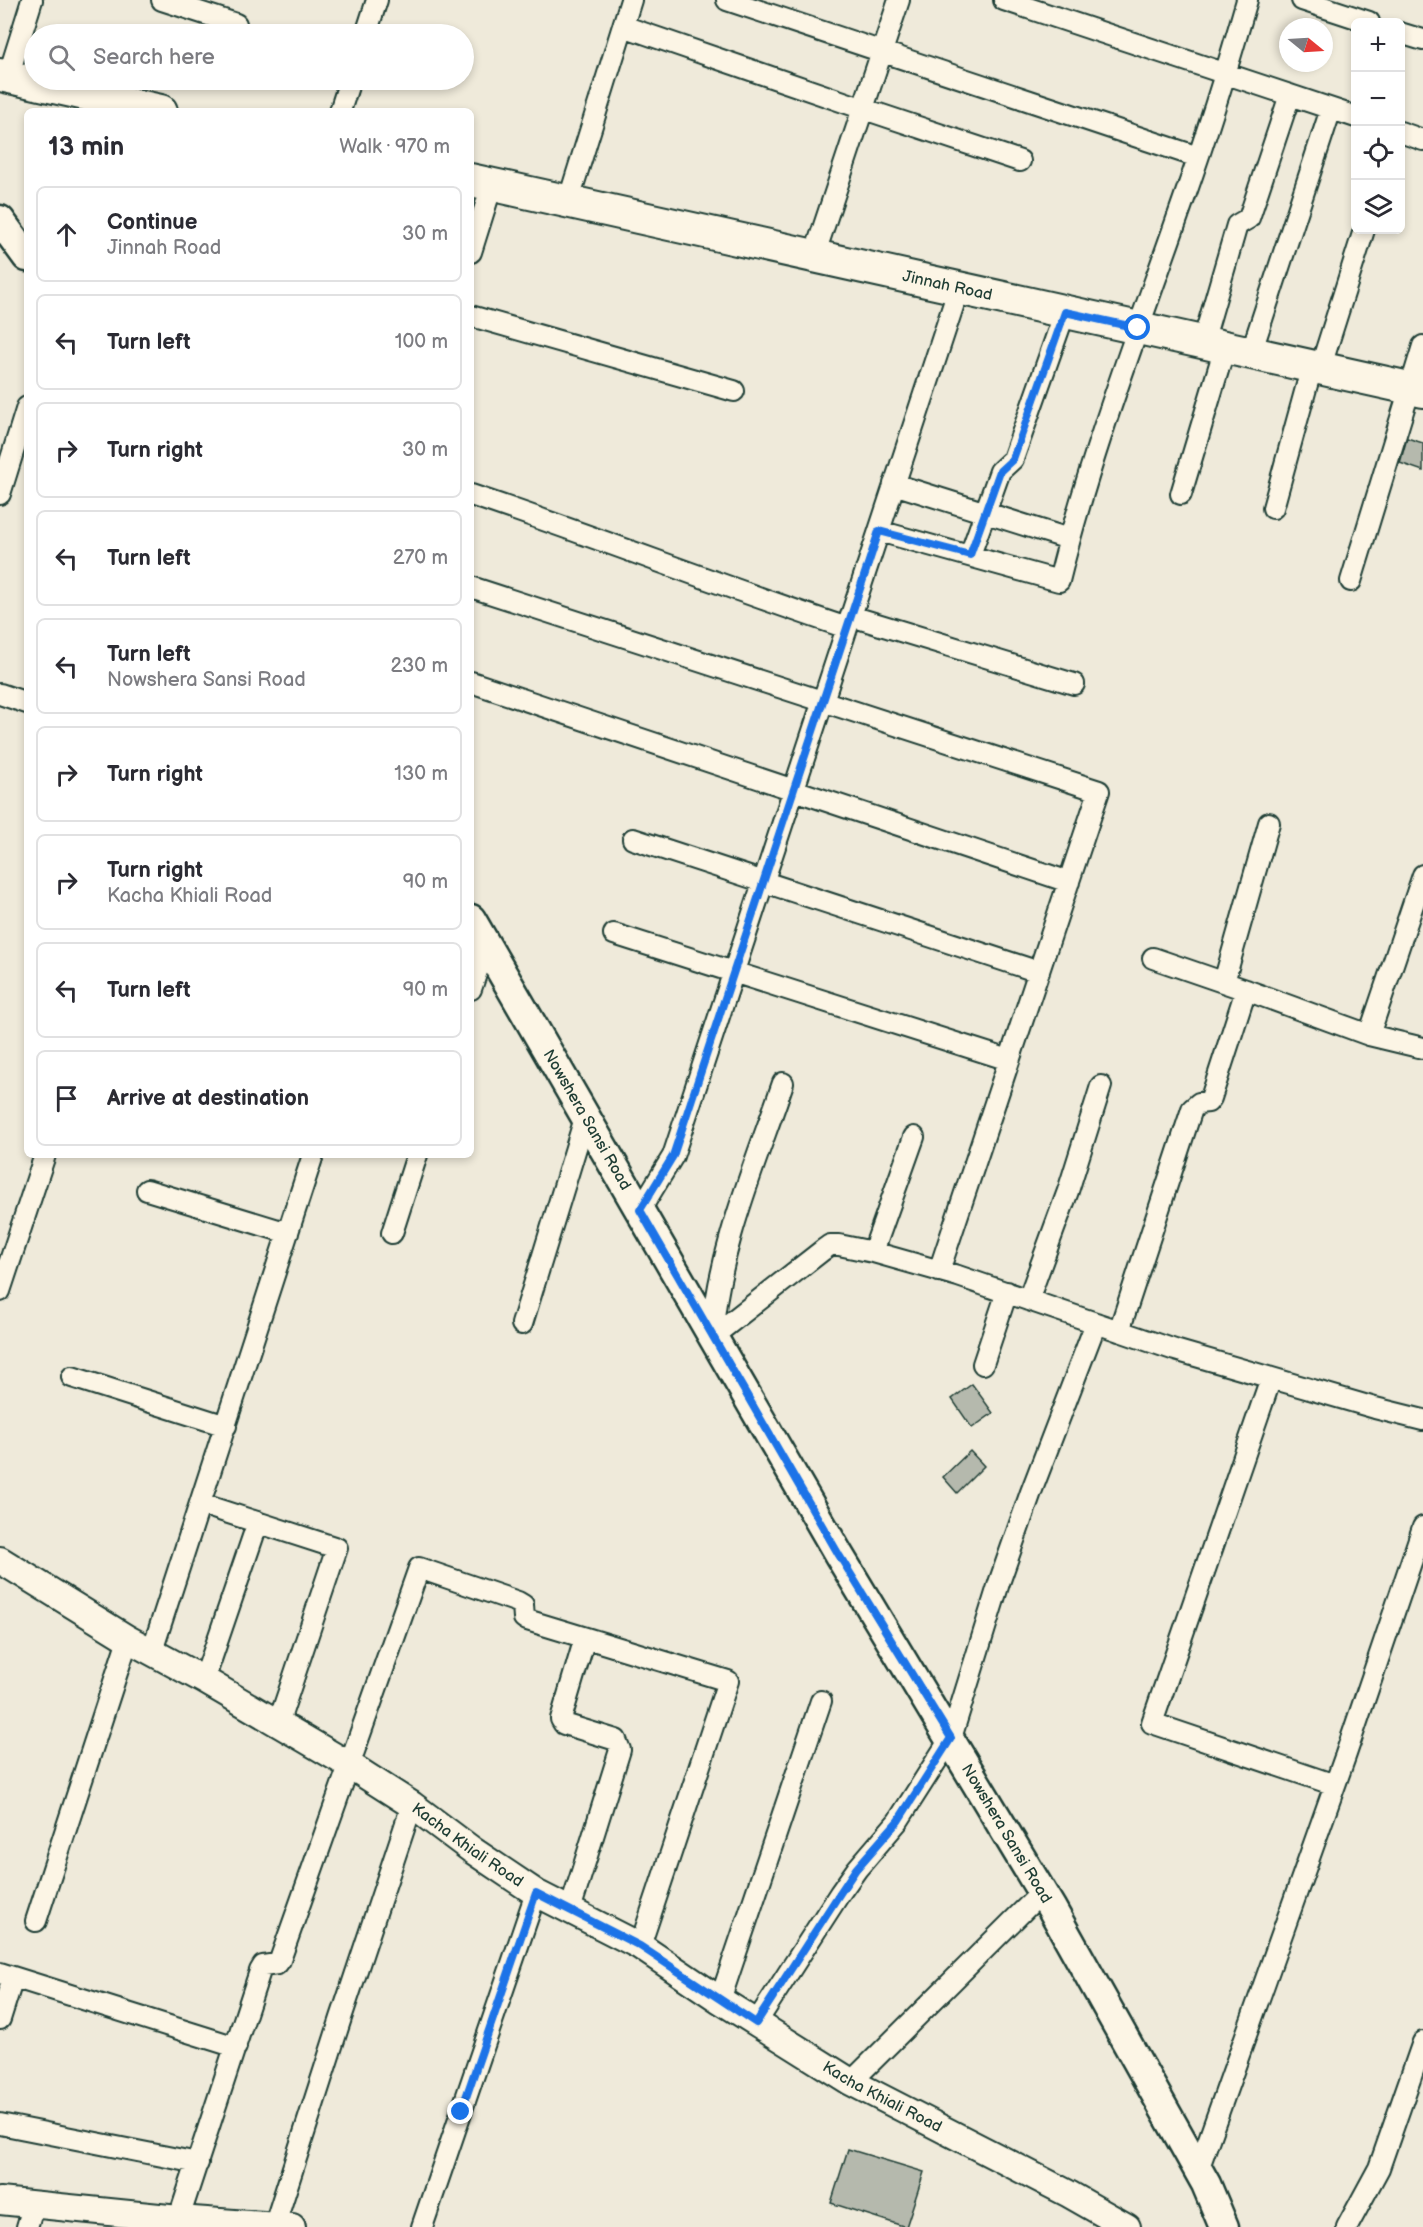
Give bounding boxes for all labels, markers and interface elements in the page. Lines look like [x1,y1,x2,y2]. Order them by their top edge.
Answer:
north arrow [1279,18,1333,72]
map controls [1351,18,1405,234]
button: + [1351,18,1405,72]
search box [24,24,474,90]
icon: search [45,41,78,74]
text: Search here [93,44,215,71]
button: − [1351,72,1405,126]
button: locate [1351,126,1405,180]
text: 13 min [48,132,124,163]
text: Walk · 970 m [339,135,450,159]
button: layers [1351,180,1405,234]
text: Continue [107,209,197,236]
icon: ahead [50,218,83,251]
text: 30 m [402,222,448,246]
text: Jinnah Road [107,236,221,260]
street label: Jinnah Road [901,266,994,305]
route start [1124,314,1150,340]
icon: left [50,326,83,359]
text: Turn left [107,329,191,356]
text: 100 m [395,330,448,354]
icon: right [50,434,83,467]
text: Turn right [107,437,203,464]
text: 30 m [402,438,448,462]
icon: left [50,542,83,575]
text: Turn left [107,545,191,572]
text: 270 m [393,546,448,570]
text: Turn left [107,641,191,668]
icon: left [50,650,83,683]
text: 230 m [391,654,448,678]
text: Nowshera Sansi Road [107,668,306,692]
icon: right [50,758,83,791]
text: Turn right [107,761,203,788]
text: 130 m [394,762,448,786]
text: Turn right [107,857,203,884]
icon: right [50,866,83,899]
text: 90 m [403,870,448,894]
text: Kacha Khiali Road [107,884,272,908]
icon: left [50,974,83,1007]
text: Turn left [107,977,191,1004]
text: 90 m [403,978,448,1002]
street label: Nowshera Sansi Road [539,1046,635,1193]
icon: arrive [50,1082,83,1115]
text: Arrive at destination [107,1085,309,1112]
street label: Nowshera Sansi Road [958,1761,1056,1907]
street label: Kacha Khiali Road [408,1799,527,1891]
street label: Kacha Khiali Road [819,2057,945,2137]
route end [447,2098,473,2124]

